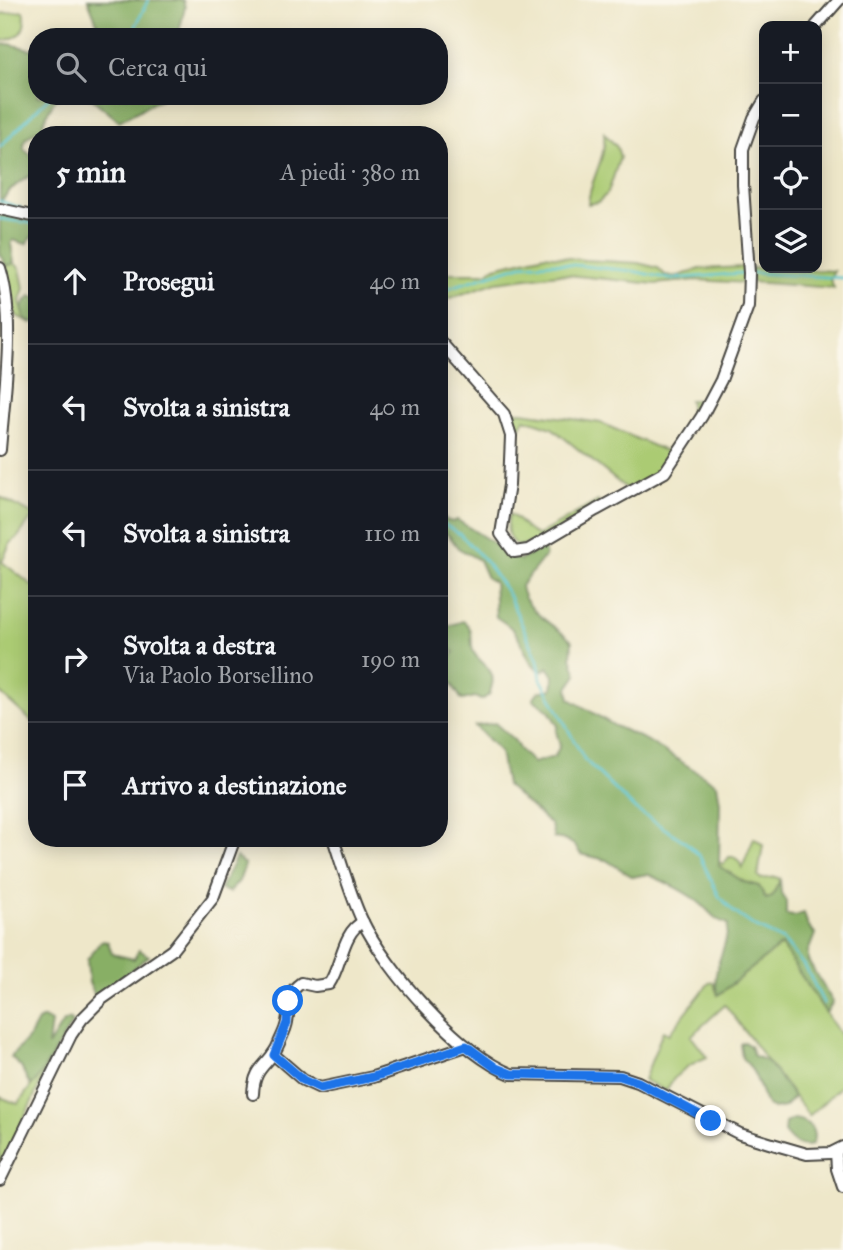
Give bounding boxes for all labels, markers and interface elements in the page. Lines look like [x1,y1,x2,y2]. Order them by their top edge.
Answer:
map controls [759,21,822,273]
button: + [759,21,822,84]
search box [28,28,448,105]
icon: search [52,48,90,86]
text: Cerca qui [108,51,207,83]
button: − [759,84,822,147]
button: locate [759,147,822,210]
text: 5 min [56,154,126,190]
text: A piedi · 380 m [280,158,420,186]
button: layers [759,210,822,273]
icon: ahead [56,262,94,300]
text: Prosegui [123,265,214,297]
text: 40 m [370,267,420,295]
icon: left [56,388,94,426]
text: Svolta a sinistra [123,391,290,423]
text: 40 m [370,393,420,421]
icon: left [56,514,94,552]
text: Svolta a sinistra [123,517,290,549]
text: 110 m [364,519,420,547]
text: Svolta a destra [123,629,276,661]
icon: right [56,640,94,678]
text: 190 m [361,645,420,673]
text: Via Paolo Borsellino [123,661,313,689]
icon: arrive [56,766,94,804]
text: Arrivo a destinazione [123,769,347,801]
route start [272,985,303,1016]
route end [695,1105,726,1136]

